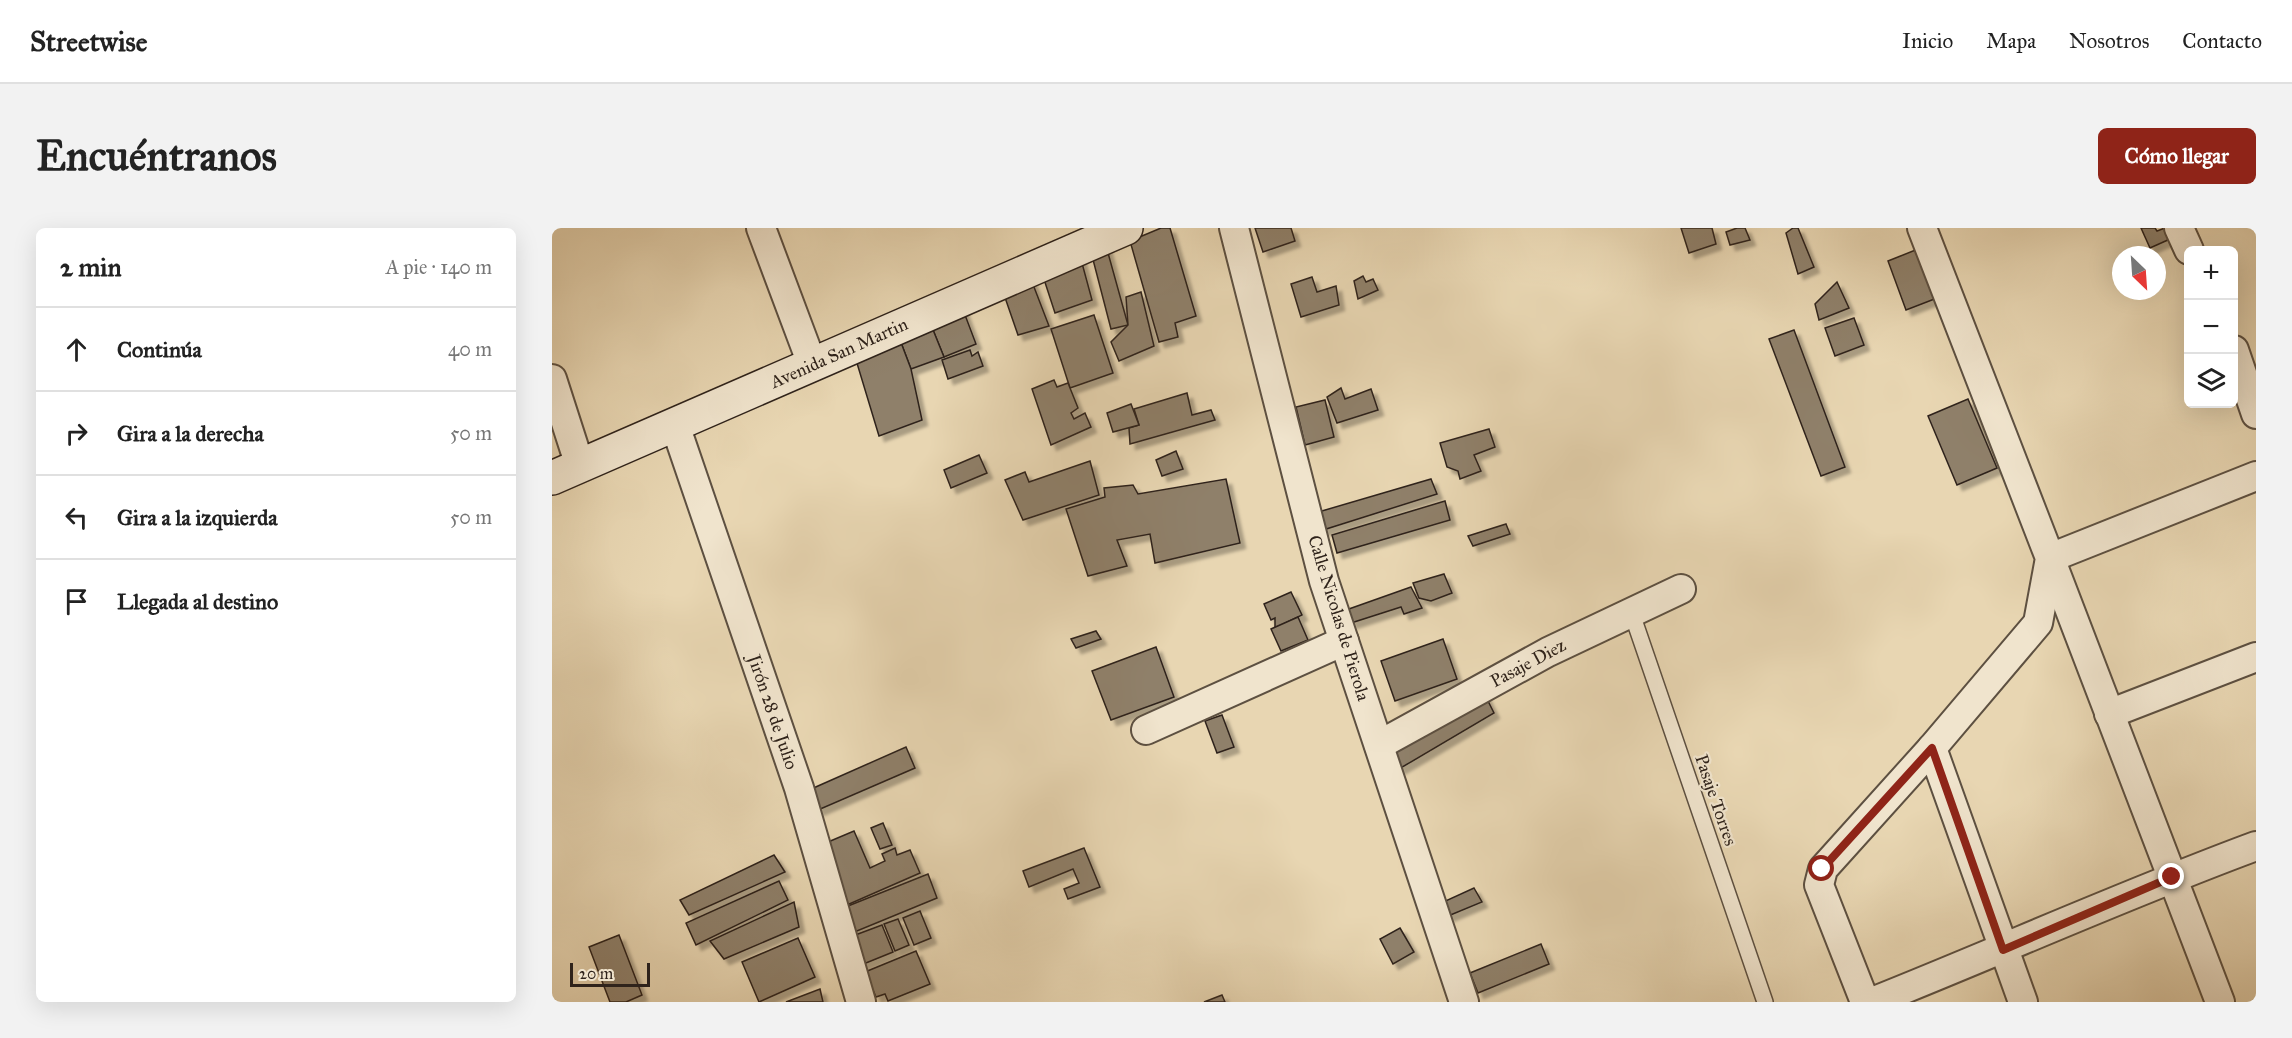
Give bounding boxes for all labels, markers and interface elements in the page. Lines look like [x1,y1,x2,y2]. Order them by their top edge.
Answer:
text: Streetwise [30,24,147,59]
text: Inicio [1902,28,1953,54]
text: Mapa [1986,28,2036,54]
text: Nosotros [2069,28,2149,54]
text: Contacto [2182,28,2262,54]
button: Cómo llegar [2098,128,2256,184]
text: Encuéntranos [36,130,277,182]
north arrow [2112,246,2166,300]
map controls [2184,246,2238,408]
button: + [2184,246,2238,300]
text: 2 min [60,251,121,283]
text: A pie · 140 m [386,255,492,279]
button: − [2184,300,2238,354]
street label: Avenida San Martin [766,313,911,394]
icon: ahead [60,333,93,366]
text: Continúa [117,336,202,363]
text: 40 m [448,337,492,361]
button: layers [2184,354,2238,408]
icon: right [60,417,93,450]
text: Gira a la derecha [117,420,264,447]
text: 50 m [450,421,492,445]
icon: left [60,501,93,534]
text: Gira a la izquierda [117,504,278,531]
text: 50 m [450,505,492,529]
street label: Calle Nicolas de Pierola [1303,533,1375,704]
icon: arrive [60,585,93,618]
text: Llegada al destino [117,588,278,615]
street label: Pasaje Diez [1486,634,1570,692]
street label: Jirón 28 de Julio [741,650,803,773]
street label: Pasaje Torres [1690,752,1742,848]
route start [1808,855,1834,881]
route end [2158,863,2184,889]
scale bar [570,960,650,988]
text: 20 m [579,964,613,983]

